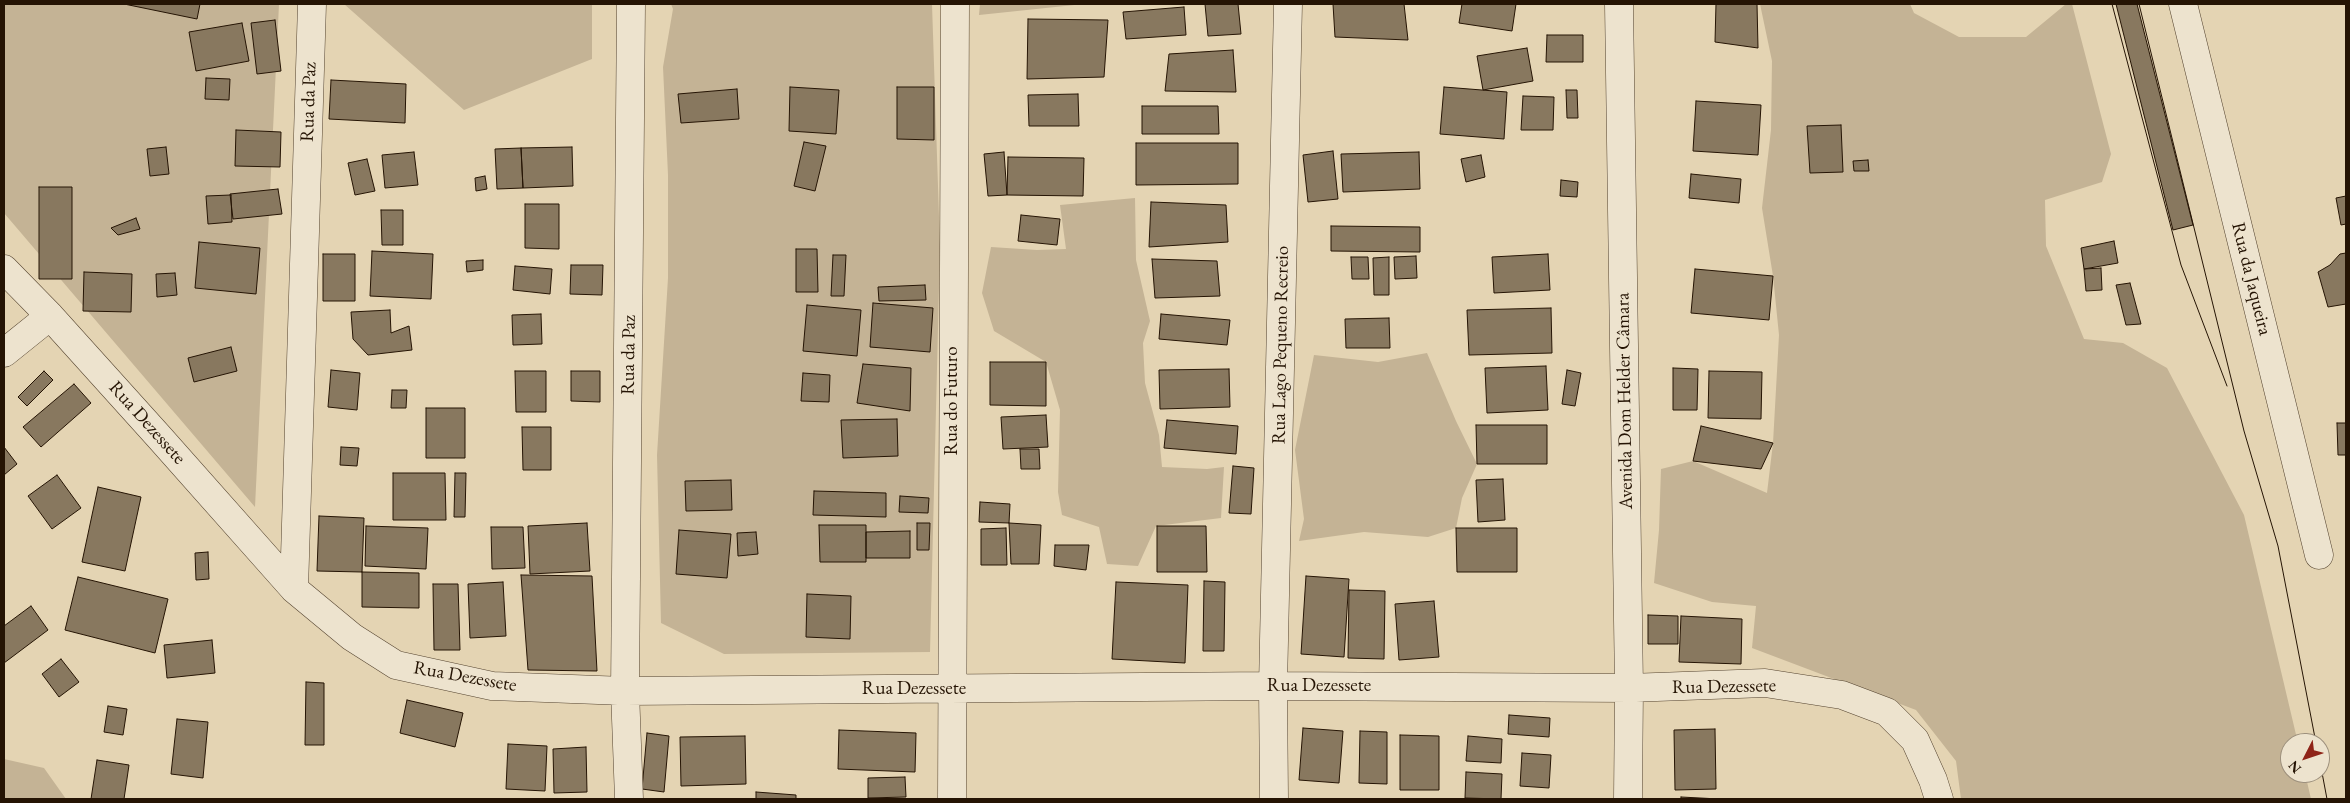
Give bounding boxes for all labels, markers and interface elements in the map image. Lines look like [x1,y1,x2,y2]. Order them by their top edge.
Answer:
street label: Rua da Paz [296,62,322,142]
street label: Rua da Jaqueira [2226,220,2276,338]
street label: Rua Lago Pequeno Recreio [1268,246,1294,444]
street label: Avenida Dom Helder Câmara [1612,292,1638,510]
street label: Rua da Paz [617,315,641,395]
street label: Rua do Futuro [941,346,963,456]
street label: Rua Dezessete [104,377,190,469]
street label: Rua Dezessete [412,657,518,697]
street label: Rua Dezessete [1267,675,1371,697]
street label: Rua Dezessete [1672,675,1776,699]
street label: Rua Dezessete [862,678,966,700]
north arrow [2280,733,2330,783]
text: N [2284,757,2305,777]

